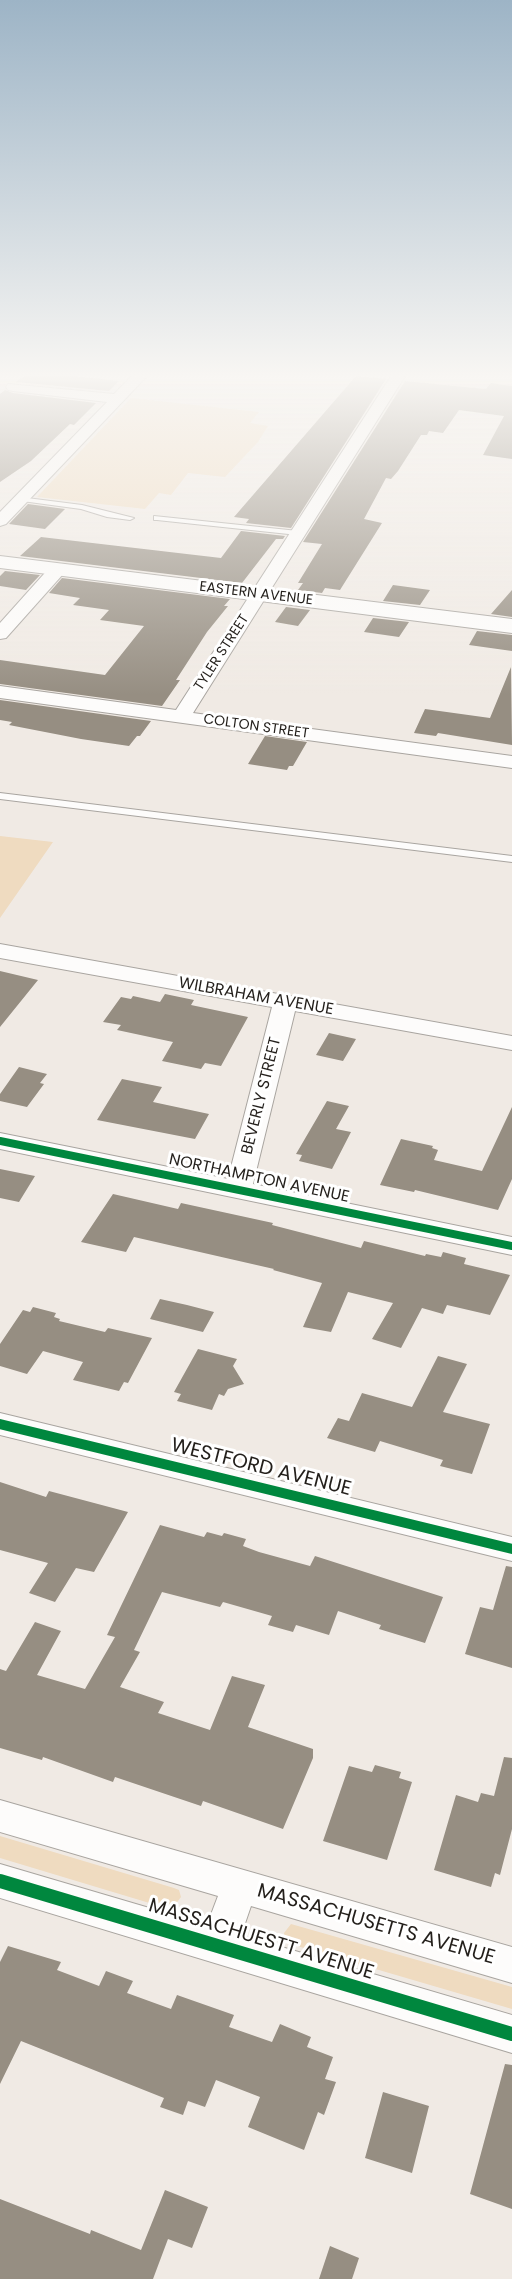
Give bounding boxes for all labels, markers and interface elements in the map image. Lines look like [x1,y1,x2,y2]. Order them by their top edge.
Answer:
street label: EASTERN AVENUE [198,579,314,609]
street label: TYLER STREET [191,612,253,694]
street label: COLTON STREET [202,711,310,743]
street label: WILBRAHAM AVENUE [177,974,335,1020]
street label: BEVERLY STREET [238,1035,286,1157]
street label: NORTHAMPTON AVENUE [167,1150,351,1208]
street label: WESTFORD AVENUE [168,1434,354,1502]
street label: MASSACHUSETTS AVENUE [254,1880,498,1970]
street label: MASSACHUESTT AVENUE [145,1894,377,1986]

